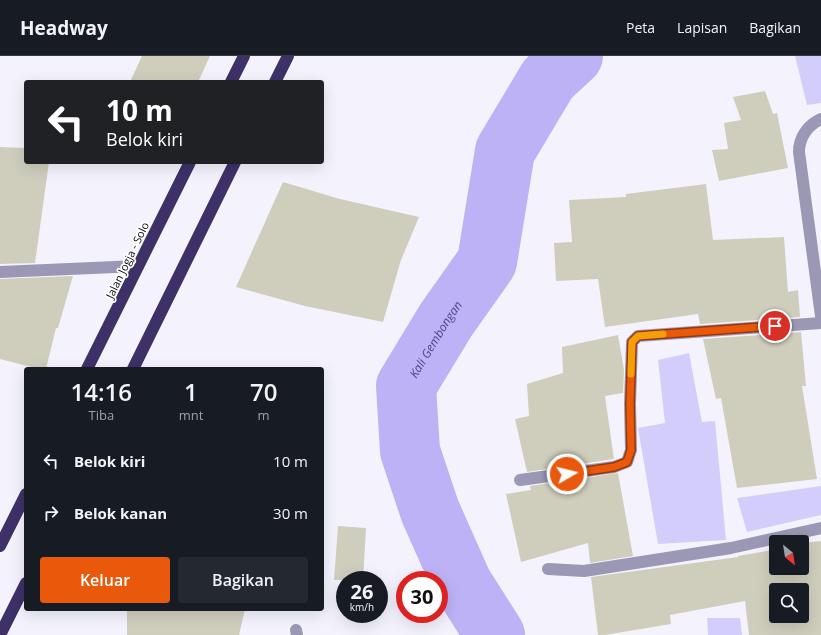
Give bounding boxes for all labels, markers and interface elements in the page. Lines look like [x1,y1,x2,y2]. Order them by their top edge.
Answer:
text: Headway [20,15,108,41]
text: Peta [626,18,655,37]
text: Lapisan [677,18,727,37]
text: Bagikan [749,18,801,37]
text: 10 m [106,91,173,129]
icon: left [40,96,92,148]
text: Belok kiri [106,127,183,151]
street label: Jalan Jogja - Solo [102,219,152,302]
water label: Kali Gembongan [405,297,466,381]
pin [758,309,792,343]
icon: arrive [764,315,786,337]
text: 14:16 [71,375,132,408]
text: 1 [184,375,198,408]
text: 70 [250,375,277,408]
text: Tiba [89,406,114,424]
text: mnt [179,406,203,424]
text: m [258,406,270,424]
icon: left [40,450,62,472]
text: Belok kiri [74,451,145,471]
text: 10 m [273,451,308,471]
position arrow [546,453,588,495]
icon: right [40,502,62,524]
text: Belok kanan [74,503,167,523]
text: 30 m [273,503,308,523]
north arrow [769,535,809,575]
map controls [769,535,809,623]
button: Keluar [40,557,170,603]
button: Bagikan [178,557,308,603]
speed limit sign: 30 [396,571,448,623]
text: 26 [351,578,373,605]
button: search [769,583,809,623]
text: km/h [350,600,374,614]

